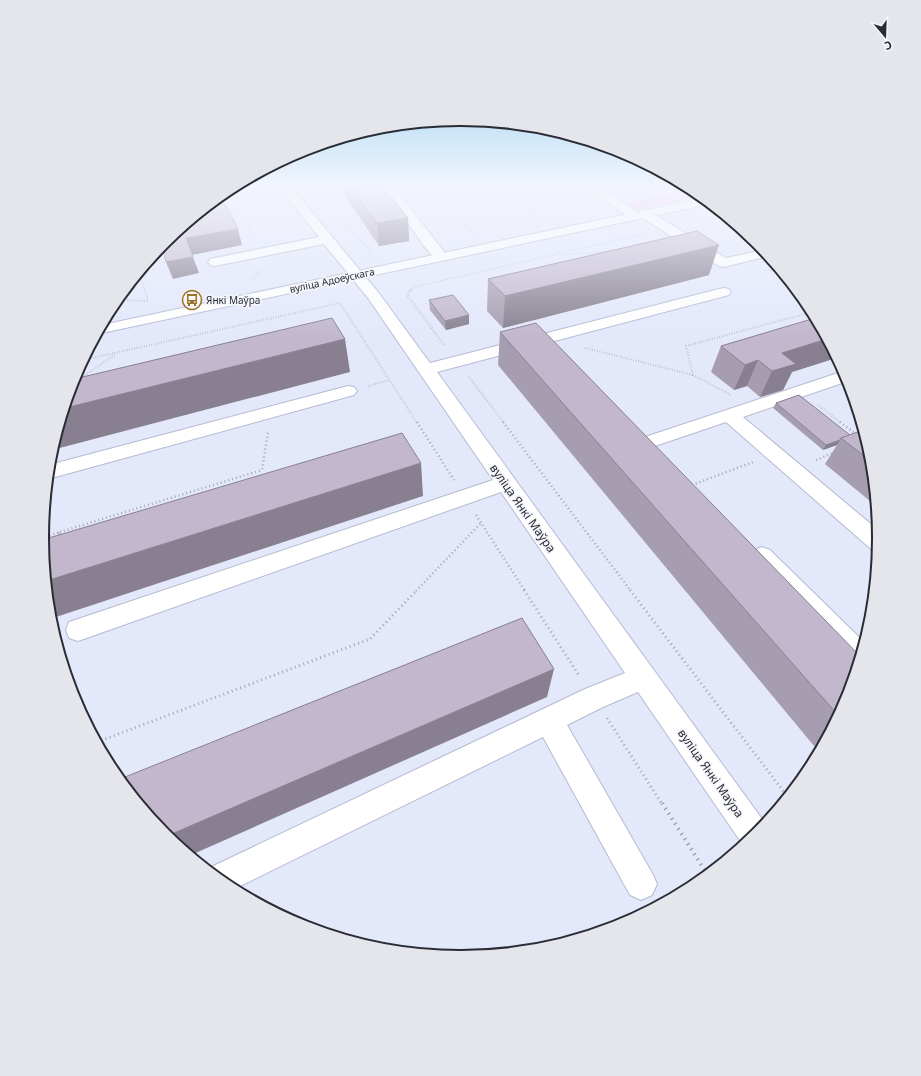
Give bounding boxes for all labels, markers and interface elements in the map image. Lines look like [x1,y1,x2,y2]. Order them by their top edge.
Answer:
north arrow [865,16,905,56]
text: С [883,38,894,54]
street label: вуліца Адоеўскага [288,264,376,296]
bus stop icon: Янкі Маўра [181,289,203,311]
place label: Янкі Маўра [206,293,260,307]
street label: вуліца Янкі Маўра [486,460,560,556]
street label: вуліца Янкі Маўра [674,725,748,821]

